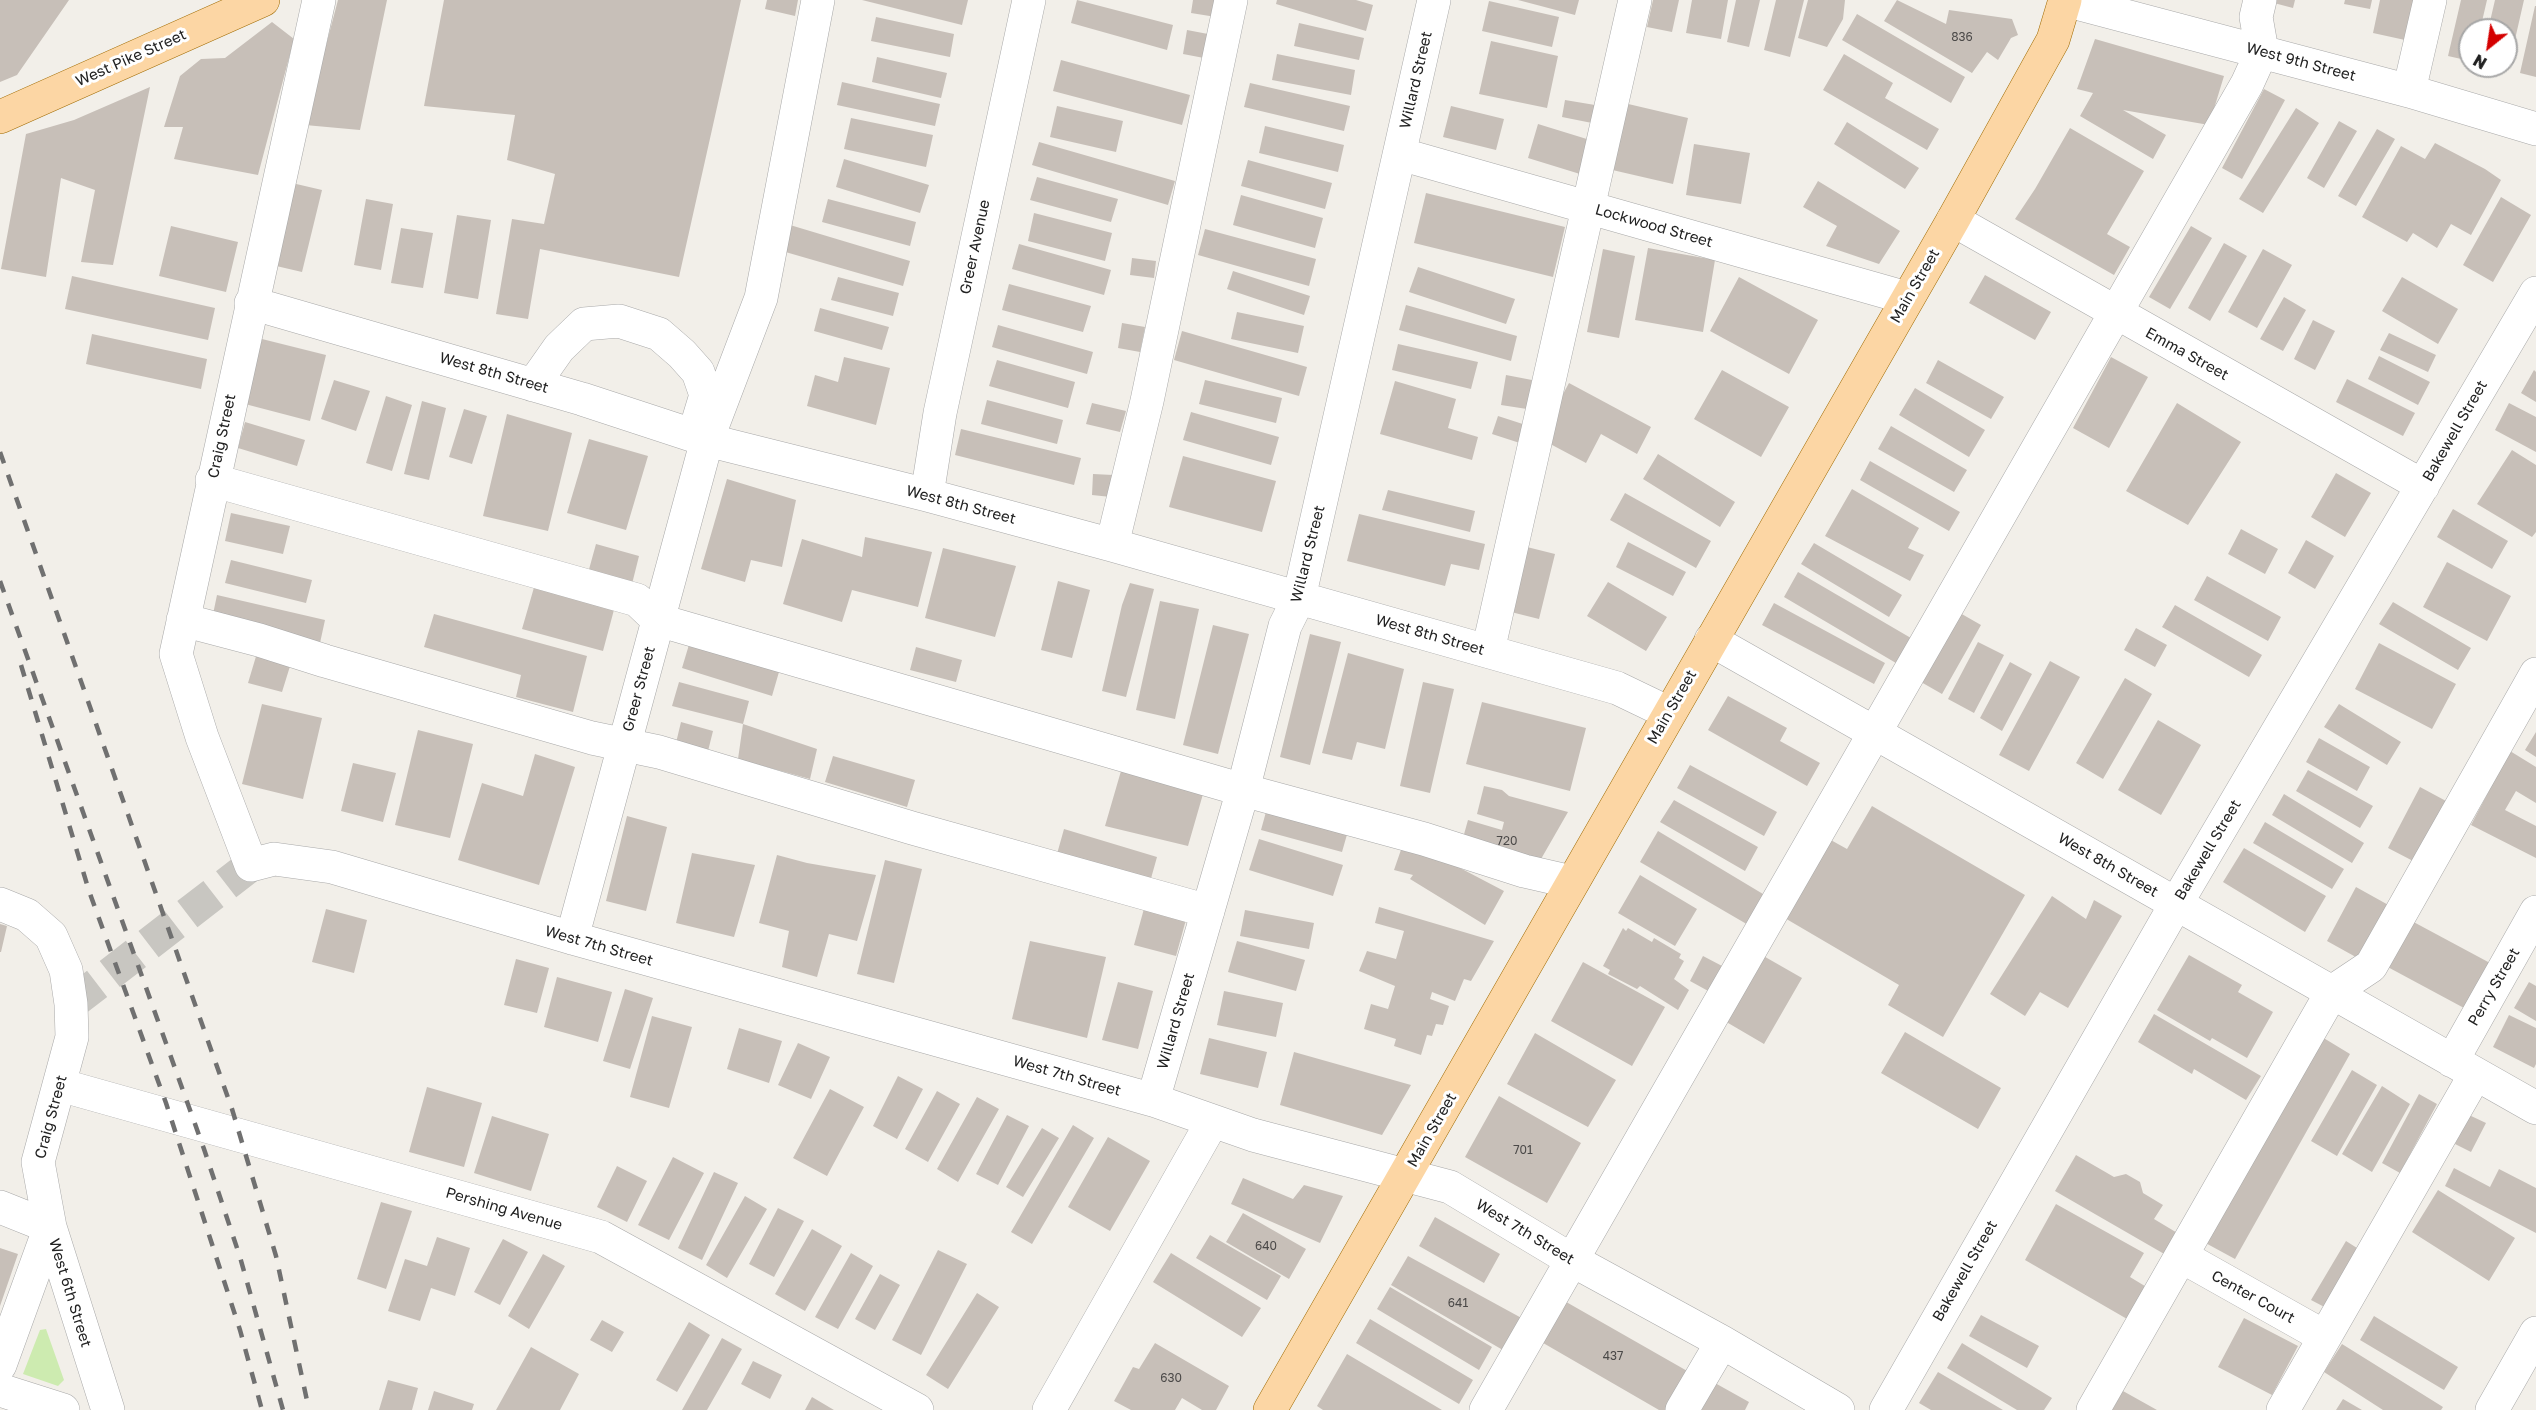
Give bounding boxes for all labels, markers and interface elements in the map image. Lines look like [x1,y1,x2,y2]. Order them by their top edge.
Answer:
north arrow [2458,18,2518,78]
street label: West Pike Street [73,26,189,90]
street label: Willard Street [1396,29,1436,131]
house number: 836 [1951,30,1973,44]
street label: West 9th Street [2244,39,2358,85]
text: N [2470,50,2490,74]
street label: Greer Avenue [956,198,994,296]
street label: Lockwood Street [1593,201,1715,251]
street label: Main Street [1887,246,1943,326]
street label: Emma Street [2142,324,2232,384]
street label: West 8th Street [437,349,551,397]
street label: Bakewell Street [2419,377,2491,485]
street label: Craig Street [204,392,240,480]
street label: West 8th Street [904,482,1018,528]
street label: Willard Street [1287,504,1329,604]
street label: West 8th Street [1373,611,1487,659]
street label: Greer Street [619,644,659,734]
street label: Main Street [1644,667,1700,747]
street label: Bakewell Street [2171,797,2245,903]
street label: West 8th Street [2055,829,2161,901]
house number: 720 [1497,834,1517,848]
street label: West 7th Street [543,922,655,970]
street label: Perry Street [2464,945,2524,1029]
street label: Willard Street [1154,971,1198,1071]
street label: West 7th Street [1011,1052,1123,1100]
street label: Craig Street [31,1073,71,1161]
street label: Main Street [1404,1090,1460,1170]
house number: 701 [1513,1143,1533,1157]
street label: Pershing Avenue [444,1184,564,1234]
street label: West 7th Street [1473,1196,1577,1268]
street label: Bakewell Street [1929,1217,2001,1325]
street label: West 6th Street [45,1237,95,1349]
house number: 640 [1255,1239,1277,1253]
street label: Center Court [2208,1267,2298,1327]
house number: 641 [1448,1296,1468,1310]
house number: 437 [1603,1349,1623,1363]
house number: 630 [1160,1371,1182,1385]

